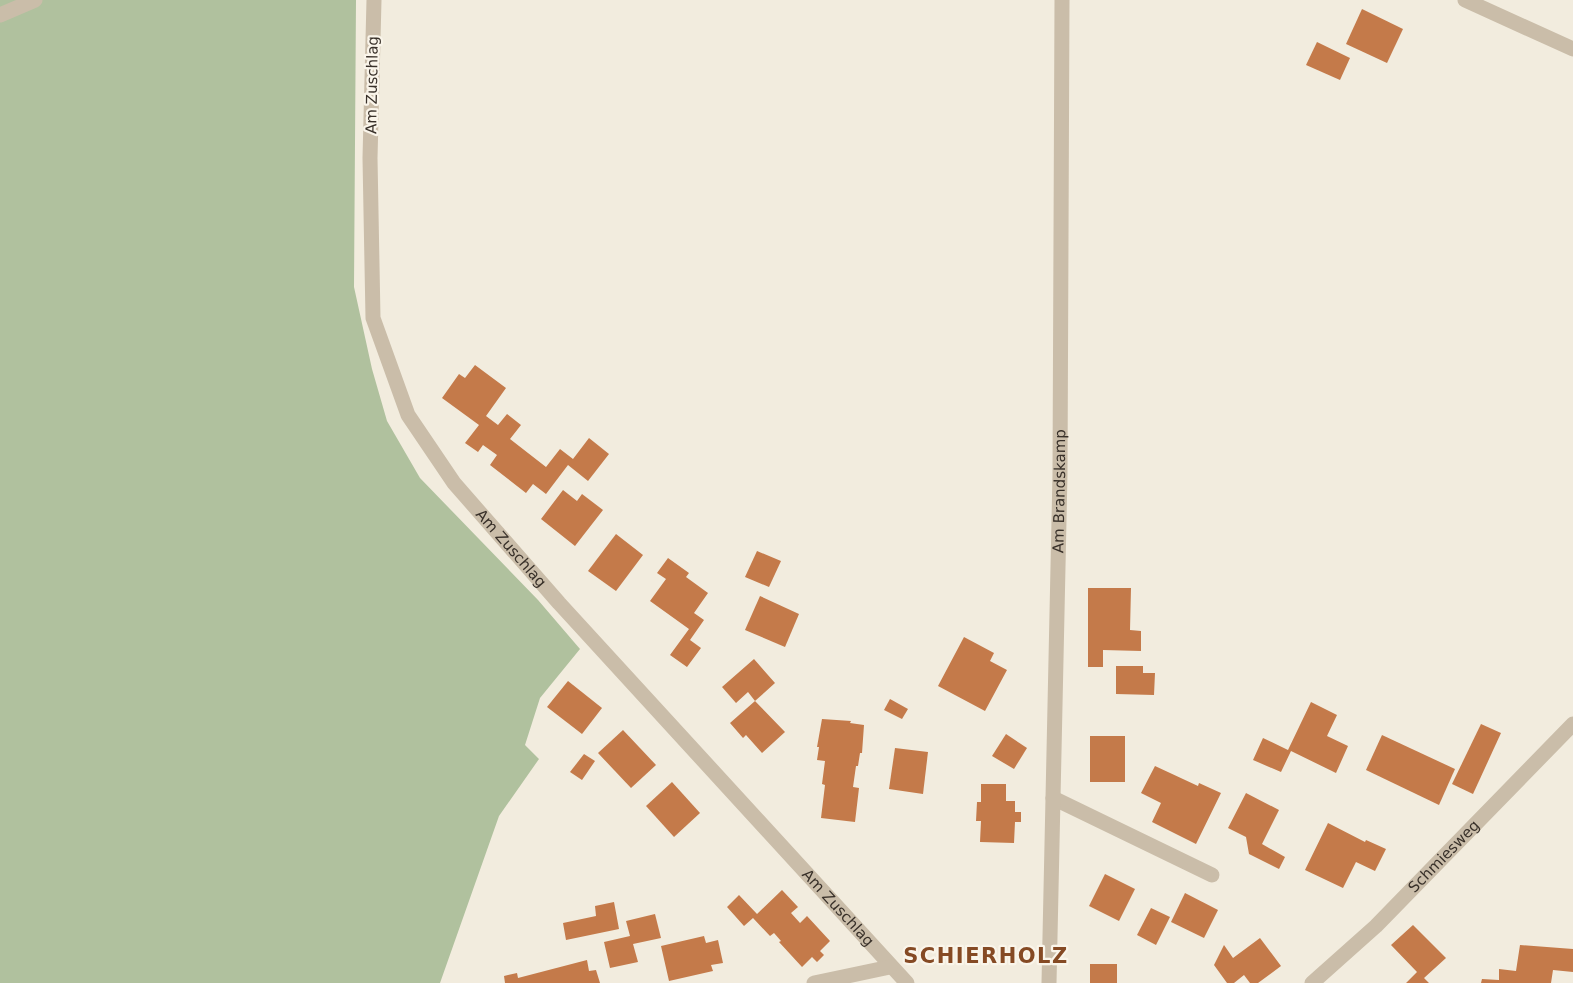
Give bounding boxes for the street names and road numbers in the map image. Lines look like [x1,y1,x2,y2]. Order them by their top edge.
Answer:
street label: Am Zuschlag [362,36,382,134]
street label: Am Brandskamp [1049,429,1069,553]
street label: Am Zuschlag [472,505,550,591]
street label: Schmiesweg [1405,816,1483,896]
street label: Am Zuschlag [798,866,878,950]

